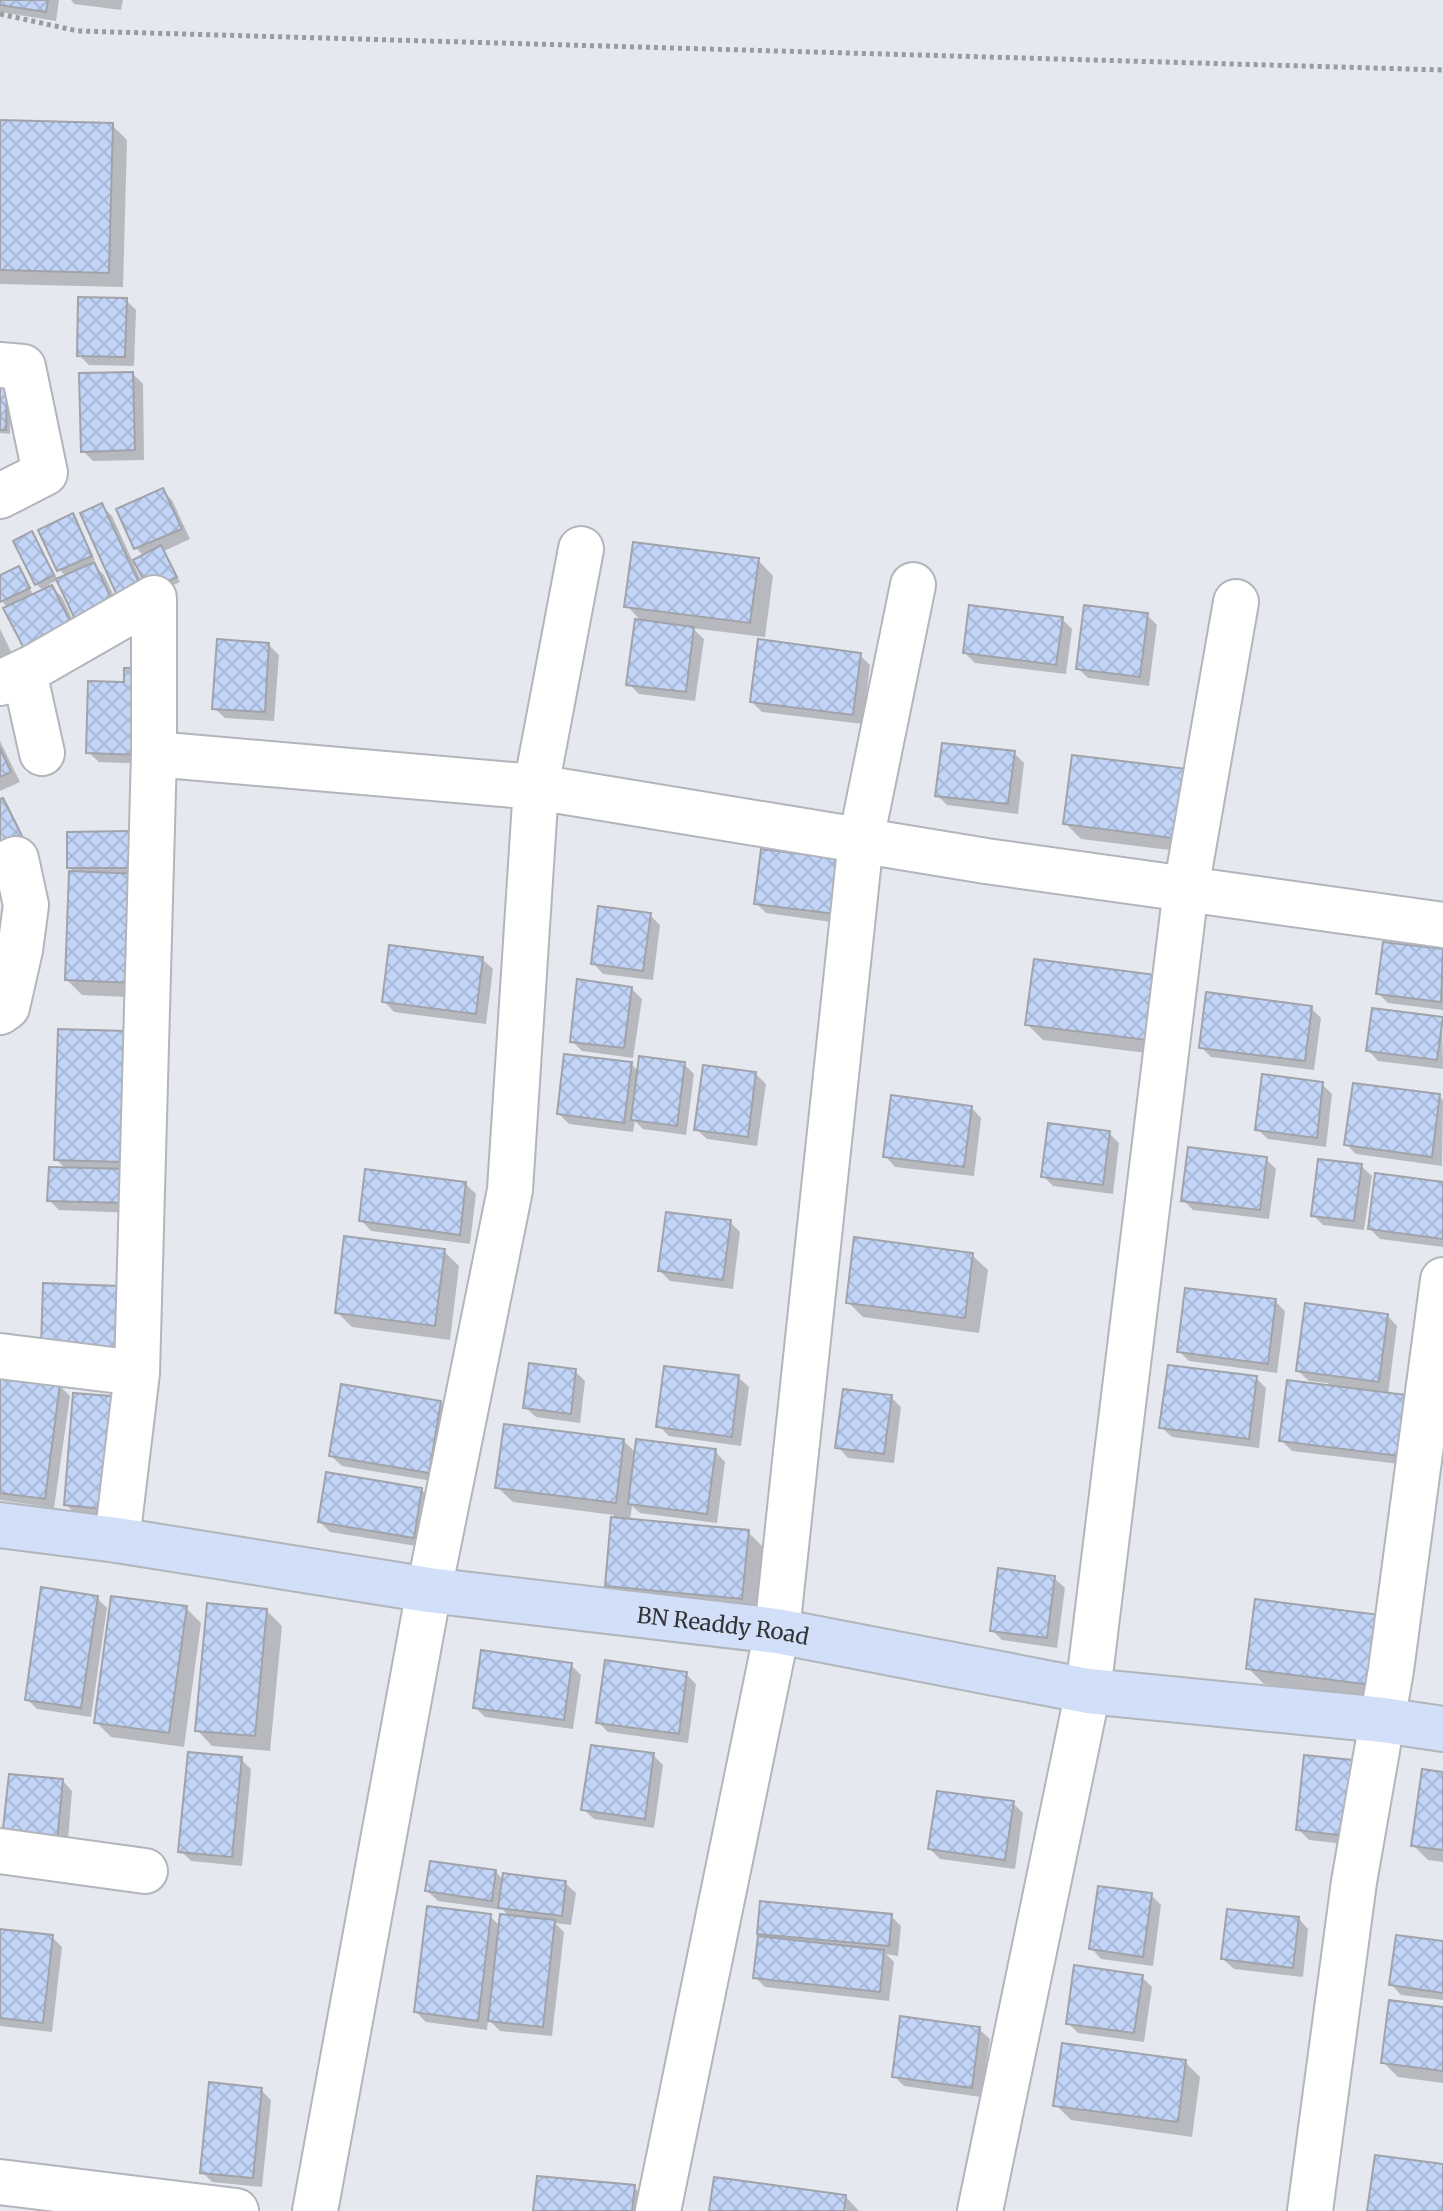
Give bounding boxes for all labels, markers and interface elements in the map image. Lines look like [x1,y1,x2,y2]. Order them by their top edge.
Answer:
street label: BN Readdy Road [635,1601,811,1651]

